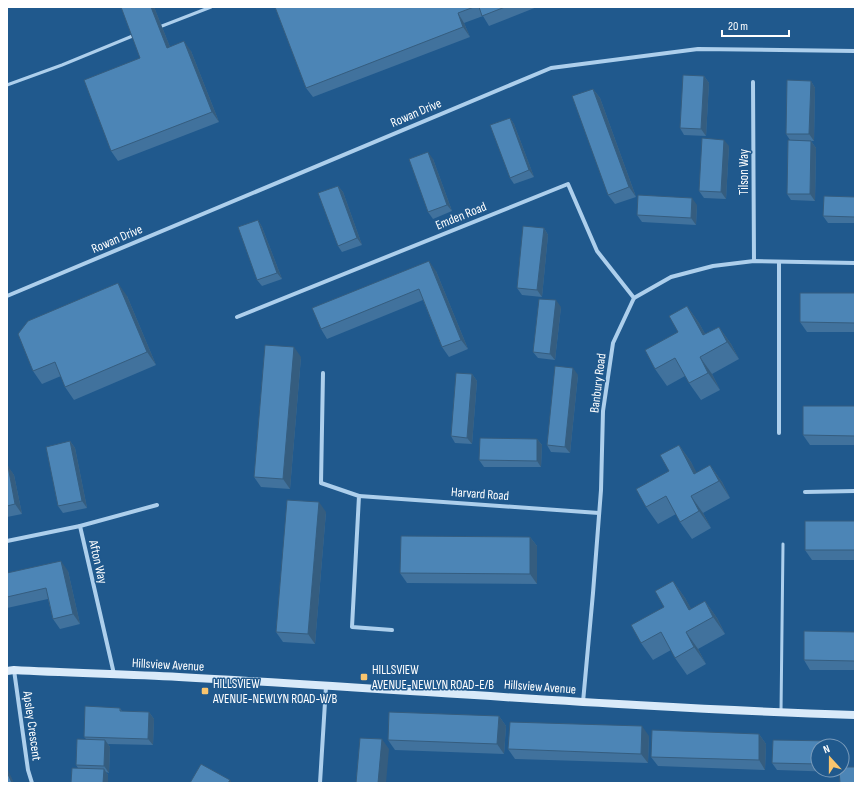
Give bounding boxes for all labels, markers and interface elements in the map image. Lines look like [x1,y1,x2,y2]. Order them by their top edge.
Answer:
scale bar [722,12,789,38]
text: 20 m [728,19,748,34]
street label: Rowan Drive [388,95,444,131]
street label: Tilson Way [736,149,752,195]
street label: Emden Road [433,199,489,233]
street label: Rowan Drive [89,221,145,257]
street label: Banbury Road [586,352,610,414]
street label: Harvard Road [451,484,509,504]
street label: Afton Way [85,538,111,585]
street label: Hillsview Avenue [131,655,205,675]
place label: HILLSVIEW AVENUE-NEWLYN ROAD-E/B [371,662,494,693]
marker: HILLSVIEW AVENUE-NEWLYN ROAD-E/B [359,672,369,682]
place label: HILLSVIEW AVENUE-NEWLYN ROAD-W/B [212,676,338,707]
street label: Hillsview Avenue [503,676,577,698]
marker: HILLSVIEW AVENUE-NEWLYN ROAD-W/B [200,686,210,696]
street label: Apsley Crescent [19,689,45,762]
north arrow [810,738,850,778]
text: N [822,742,832,756]

